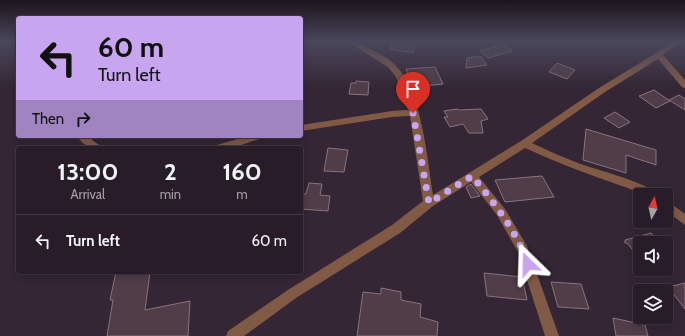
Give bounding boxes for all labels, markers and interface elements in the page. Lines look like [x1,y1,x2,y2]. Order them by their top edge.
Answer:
text: 60 m [98,30,164,64]
icon: left [32,32,84,84]
text: Turn left [98,64,161,86]
pin [396,72,430,113]
icon: arrive [402,78,424,100]
icon: right [72,108,94,130]
text: Then [32,110,64,128]
text: 13:00 [57,157,118,186]
text: 2 [164,157,177,186]
text: 160 [222,157,262,186]
text: Arrival [71,186,105,202]
text: min [160,186,181,202]
text: m [236,186,248,202]
north arrow [633,188,673,228]
map controls [633,188,673,324]
icon: left [32,230,54,252]
text: Turn left [66,232,120,250]
text: 60 m [251,232,287,250]
button: sound [633,236,673,276]
position arrow [507,243,549,285]
button: layers [633,284,673,324]

